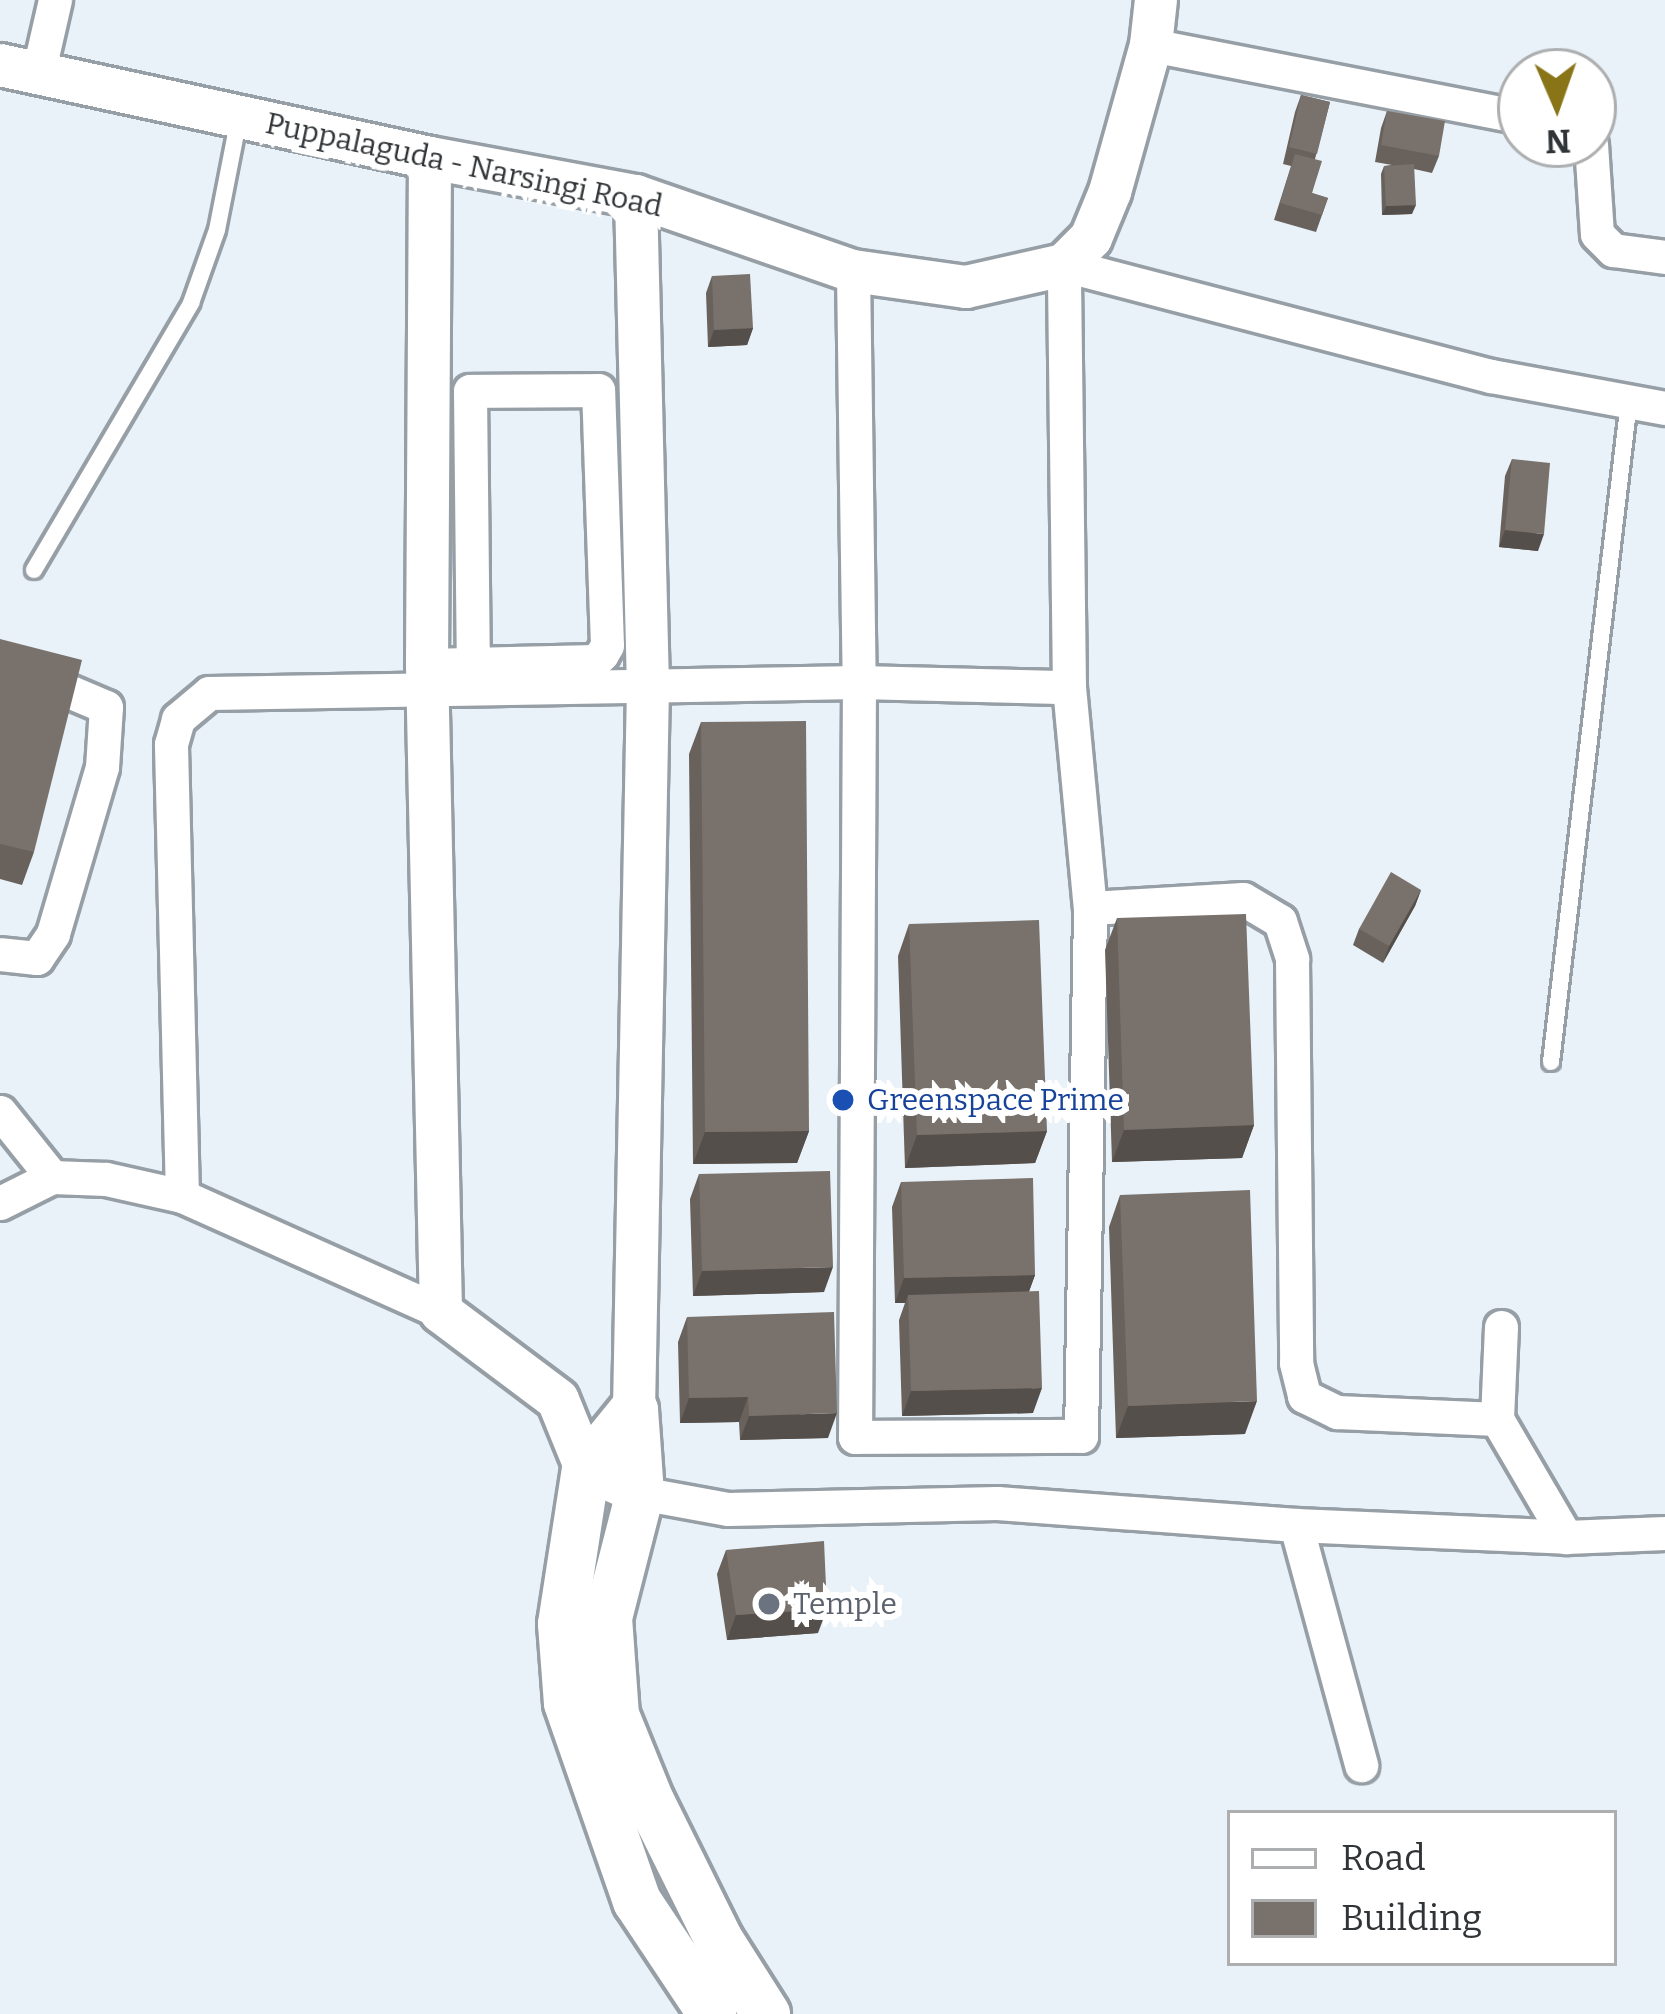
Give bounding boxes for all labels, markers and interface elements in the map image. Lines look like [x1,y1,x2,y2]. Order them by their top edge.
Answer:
north arrow [1497,48,1617,168]
street label: Puppalaguda - Narsingi Road [262,105,666,225]
text: N [1545,121,1572,161]
place label: Greenspace Prime [867,1082,1124,1118]
marker: Greenspace Prime [830,1087,856,1113]
place label: Temple [793,1586,897,1622]
marker: Temple [756,1591,782,1617]
legend [1227,1810,1617,1966]
text: Road [1341,1836,1426,1880]
text: Building [1341,1896,1482,1940]

